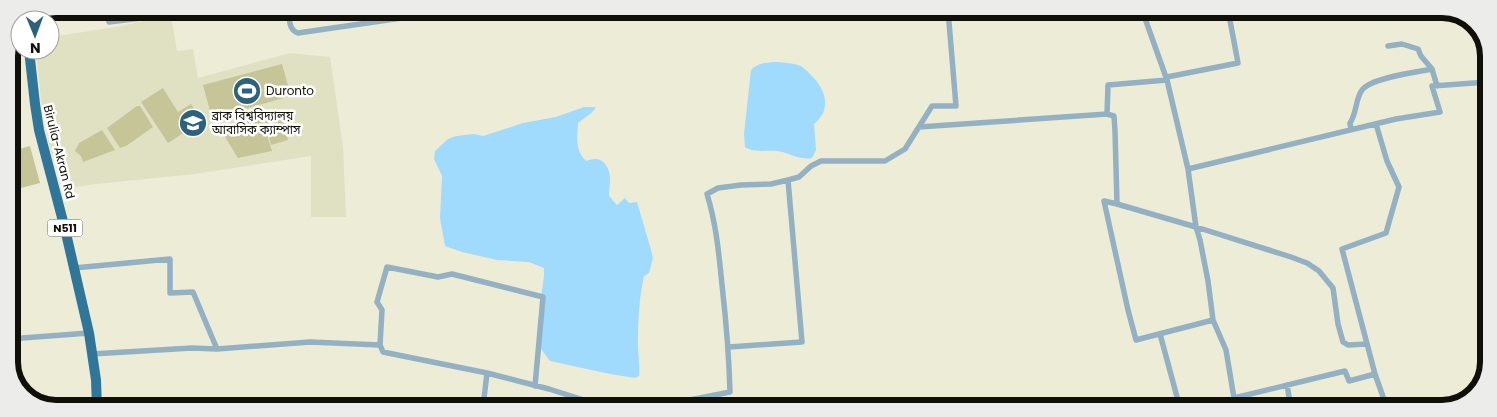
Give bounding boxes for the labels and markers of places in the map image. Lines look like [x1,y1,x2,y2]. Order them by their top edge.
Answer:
sports icon: Duronto [232,76,262,106]
place label: Duronto [266,82,314,99]
place label: ব্রাক বিশ্ববিদ্যালয় আবাসিক ক্যাম্পাস [211,107,301,138]
school or university icon: ব্রাক বিশ্ববিদ্যালয় আবাসিক ক্যাম্পাস [178,108,208,138]

